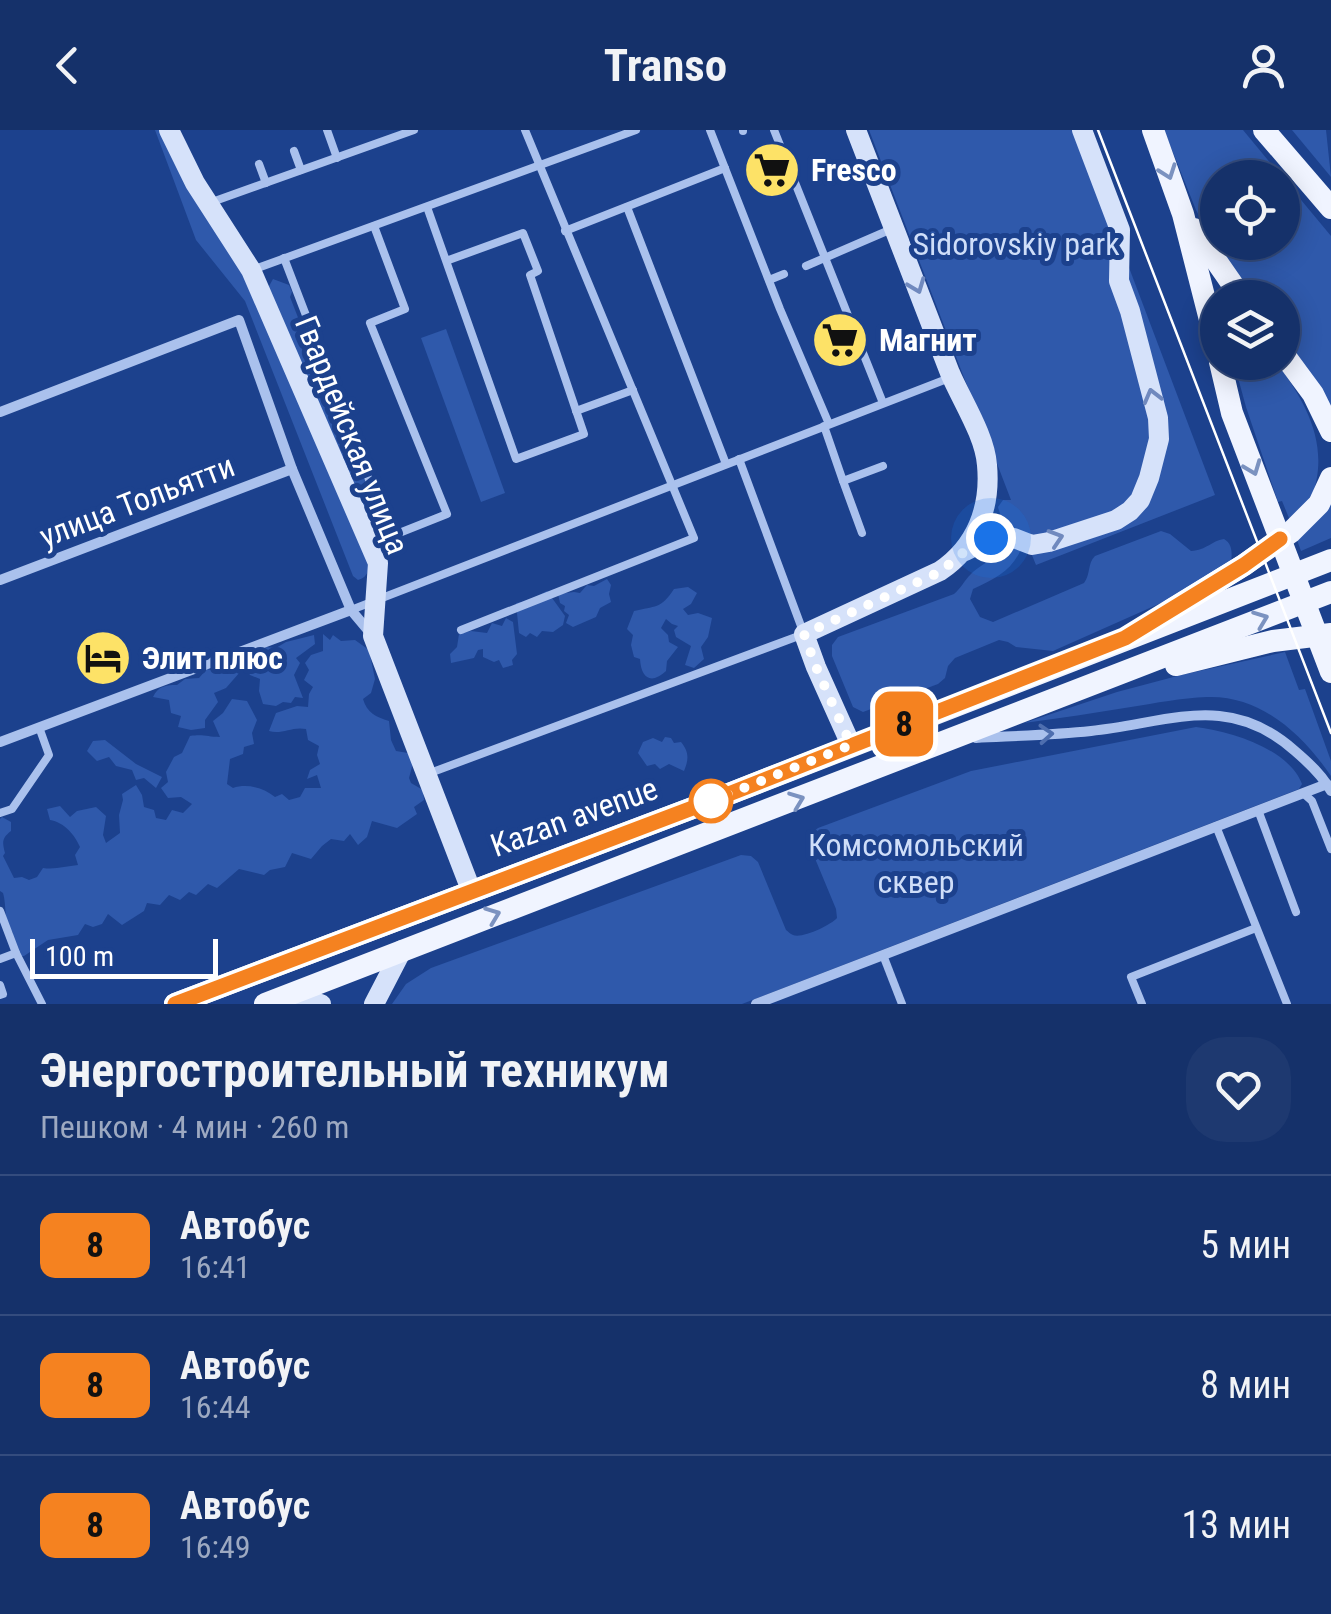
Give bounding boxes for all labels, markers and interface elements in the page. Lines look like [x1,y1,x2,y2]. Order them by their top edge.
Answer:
icon: back [40,38,95,93]
icon: person [1236,38,1291,93]
text: Transo [604,39,727,92]
supermarket icon: Fresco [742,140,802,200]
place label: Fresco [811,151,897,189]
map controls [1200,160,1300,380]
button: locate [1200,160,1300,260]
one-way arrow [1156,162,1177,179]
park label: Sidorovskiy park [912,225,1120,263]
one-way arrow [905,276,925,294]
button: layers [1200,280,1300,380]
street label: Гвардейская улица [287,310,417,560]
supermarket icon: Магнит [810,310,870,370]
place label: Магнит [879,321,977,359]
one-way arrow [1142,388,1163,405]
street label: улица Тольятти [34,446,240,556]
one-way arrow [1241,458,1261,476]
your location [966,513,1016,563]
one-way arrow [1047,530,1064,550]
one-way arrow [1251,611,1268,631]
hotel icon: Элит плюс [73,628,133,688]
place label: Элит плюс [142,639,283,677]
line badge: 8 [872,692,936,756]
text: 8 [895,704,913,745]
one-way arrow [1038,724,1054,745]
street label: Kazan avenue [485,769,663,865]
unlabelled marker [690,780,732,822]
one-way arrow [787,791,804,811]
park label: Комсомольский сквер [808,826,1024,901]
one-way arrow [483,906,500,927]
scale bar [30,934,218,978]
text: 100 m [45,940,114,973]
button: heart [1186,1037,1291,1142]
text: Энергостроительный техникум [40,1042,670,1099]
text: Пешком · 4 мин · 260 m [40,1108,349,1146]
text: Автобус [180,1204,310,1248]
text: 5 мин [1200,1223,1291,1267]
text: 8 [86,1225,104,1266]
text: 16:41 [180,1248,251,1286]
text: Автобус [180,1344,310,1388]
text: 8 мин [1200,1363,1291,1407]
text: 8 [86,1365,104,1406]
text: 16:44 [180,1388,251,1426]
text: Автобус [180,1484,310,1528]
text: 13 мин [1182,1503,1291,1547]
text: 8 [86,1505,104,1546]
text: 16:49 [180,1528,251,1566]

